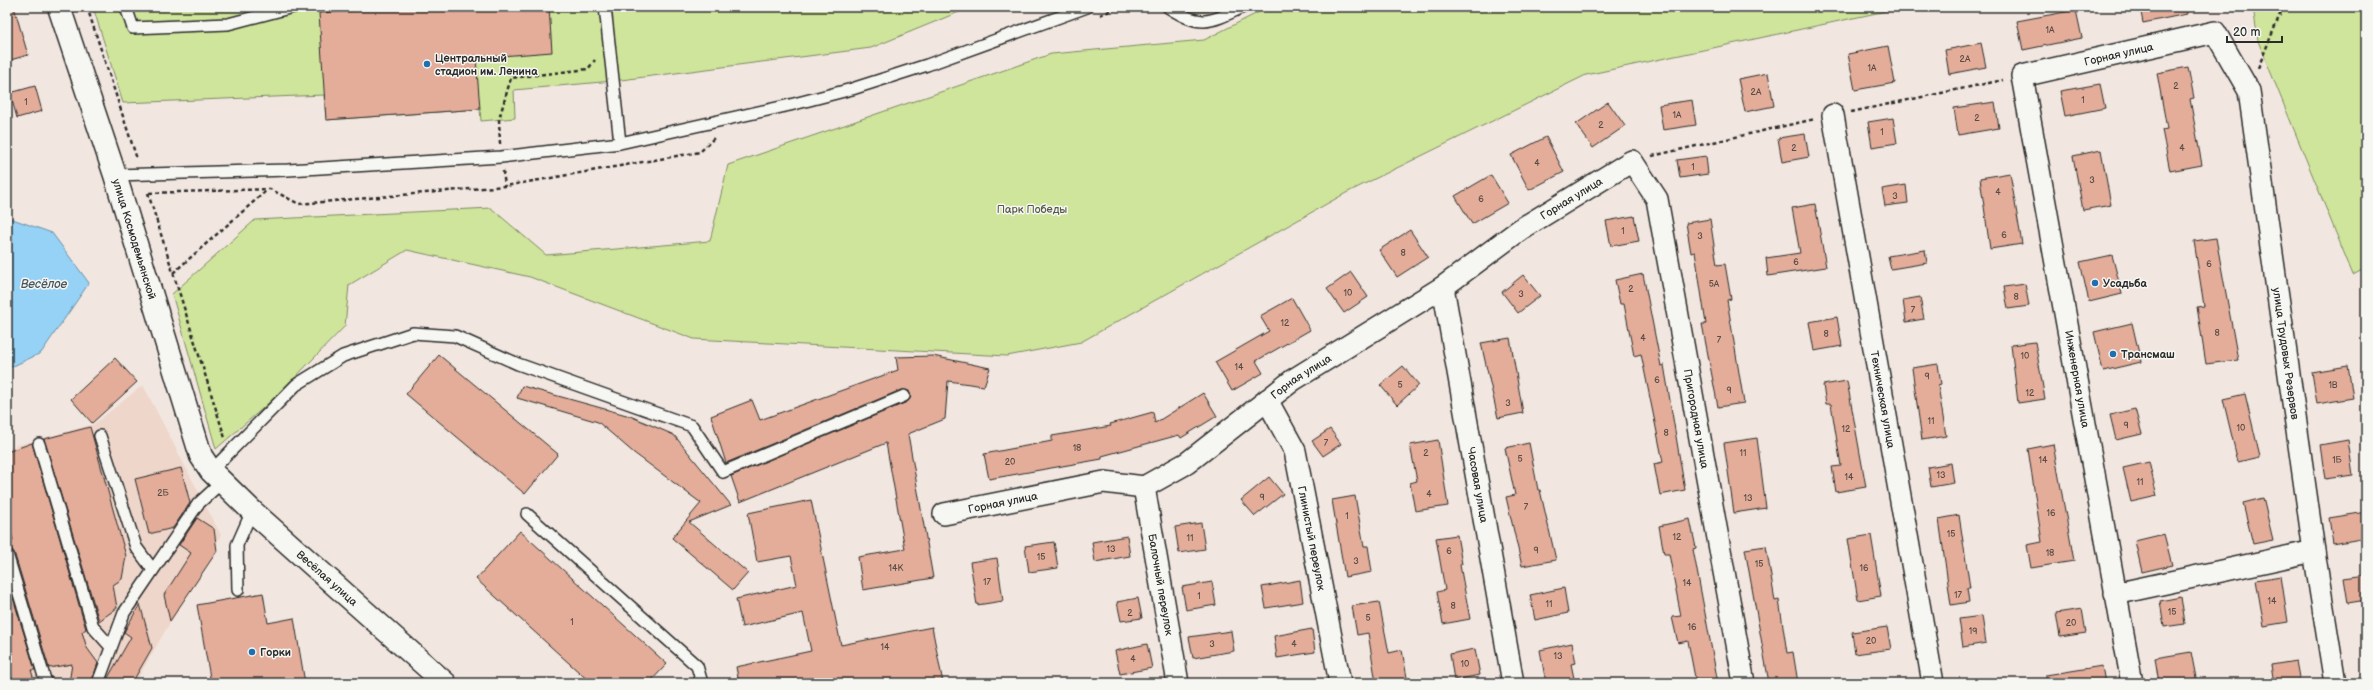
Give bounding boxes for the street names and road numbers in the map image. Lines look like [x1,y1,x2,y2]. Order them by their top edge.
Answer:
street label: Горная улица [2083,40,2155,68]
street label: Горная улица [1538,174,1605,222]
street label: улица Космодемьянской [110,177,159,301]
street label: улица Трудовых Резервов [2270,287,2302,421]
street label: Инженерная улица [2062,329,2092,429]
street label: Техническая улица [1868,350,1898,450]
street label: Горная улица [1268,351,1334,401]
street label: Пригородная улица [1681,368,1712,470]
street label: Часовая улица [1465,446,1491,524]
street label: Глинистый переулок [1295,485,1328,592]
street label: Горная улица [967,489,1039,516]
street label: Балочный переулок [1146,533,1176,637]
street label: Весёлая улица [294,548,361,609]

